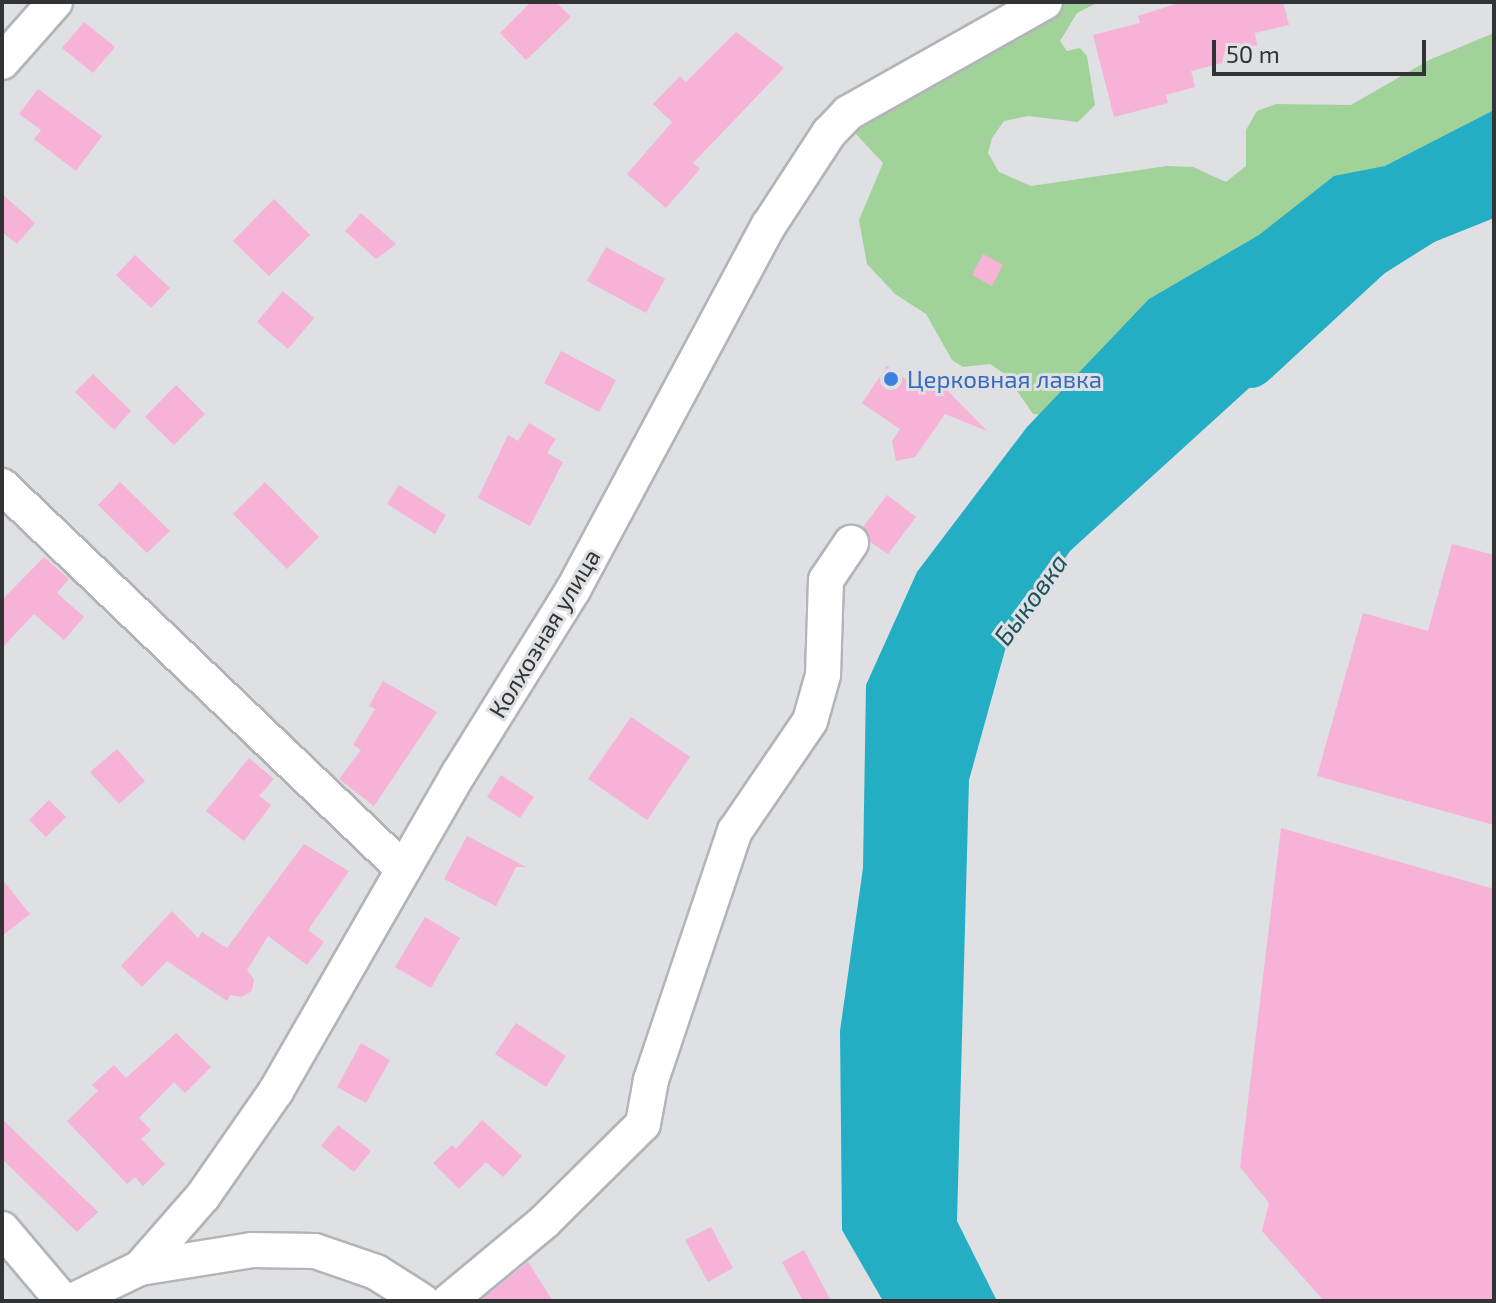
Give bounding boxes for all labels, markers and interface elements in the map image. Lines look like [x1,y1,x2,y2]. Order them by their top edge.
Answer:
scale bar [1216,24,1430,74]
text: 50 m [1226,39,1280,68]
place label: Церковная лавка [907,365,1102,393]
marker: Церковная лавка [882,370,900,388]
street label: Колхозная улица [482,543,606,723]
water label: Быковка [986,547,1074,651]

